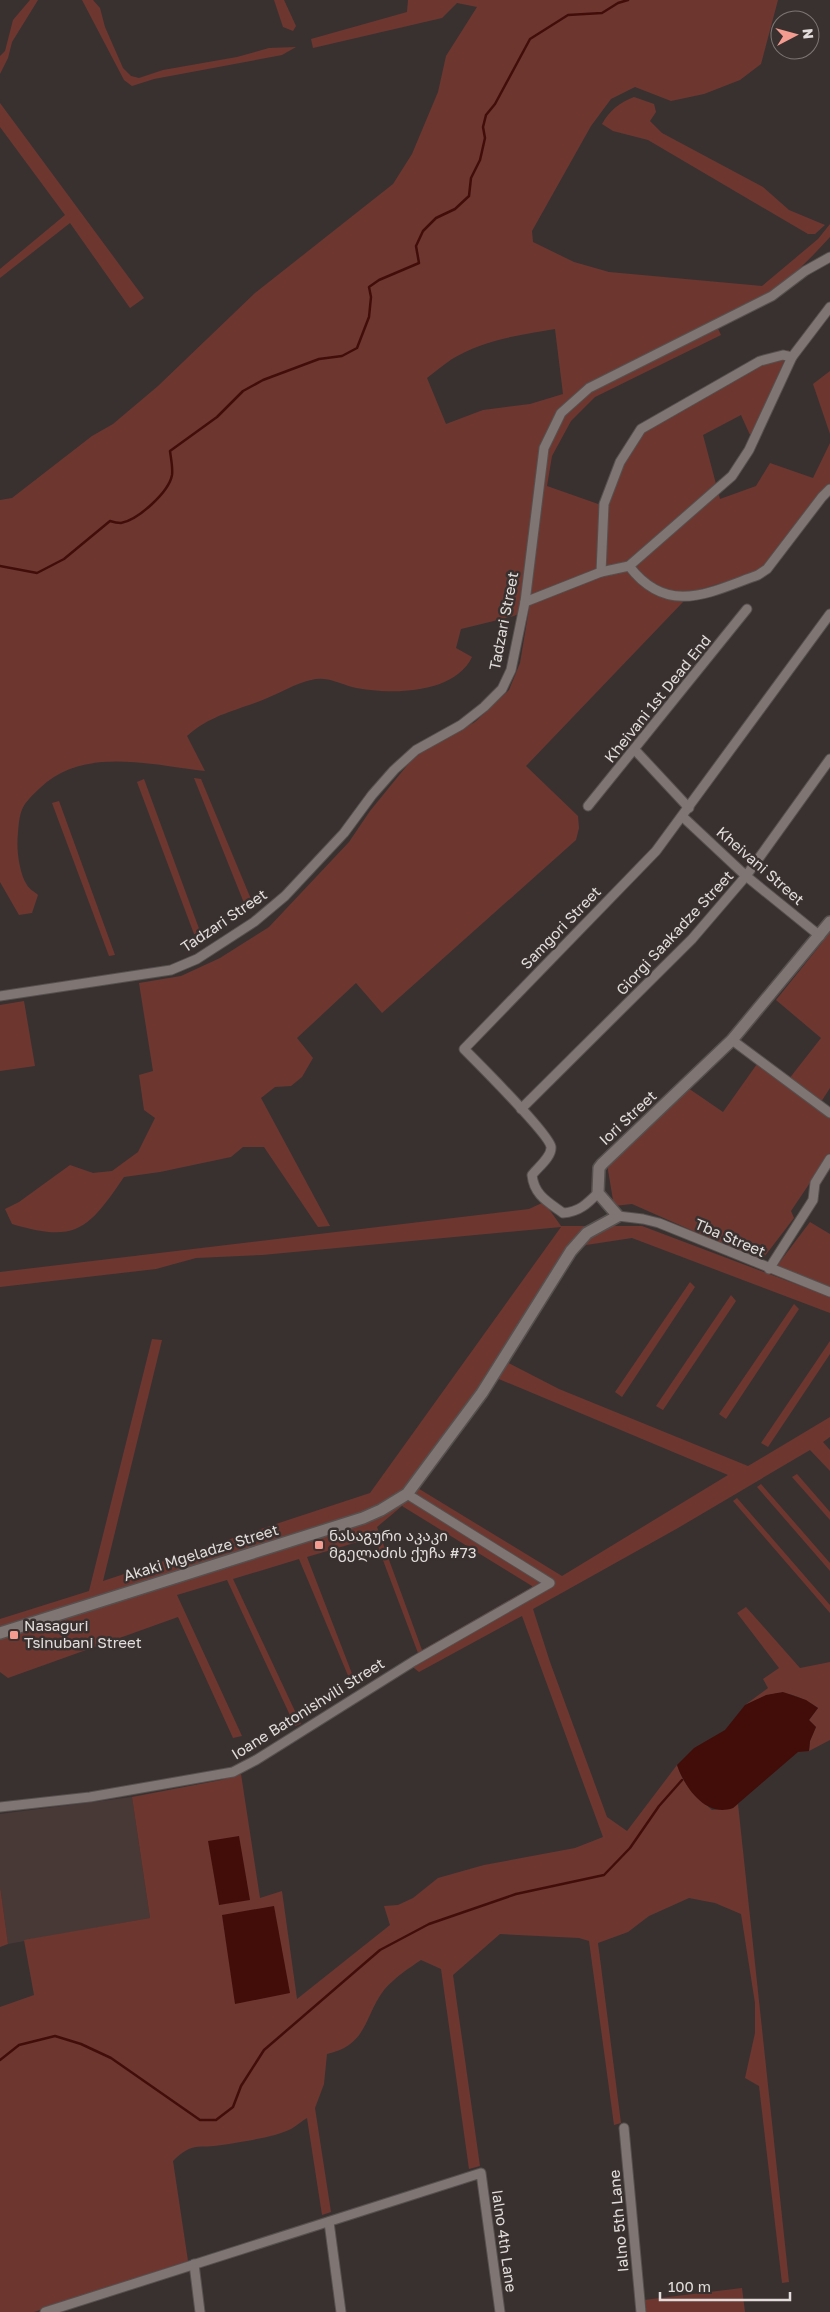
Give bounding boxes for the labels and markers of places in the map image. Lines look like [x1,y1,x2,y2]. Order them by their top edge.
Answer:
place label: ნასაგური აკაკი მგელაძის ქუჩა #73 [329,1526,476,1562]
marker: ნასაგური აკაკი მგელაძის ქუჩა #73 [313,1539,325,1551]
place label: Nasaguri Tsinubani Street [24,1616,142,1651]
marker: Nasaguri Tsinubani Street [8,1629,20,1641]

